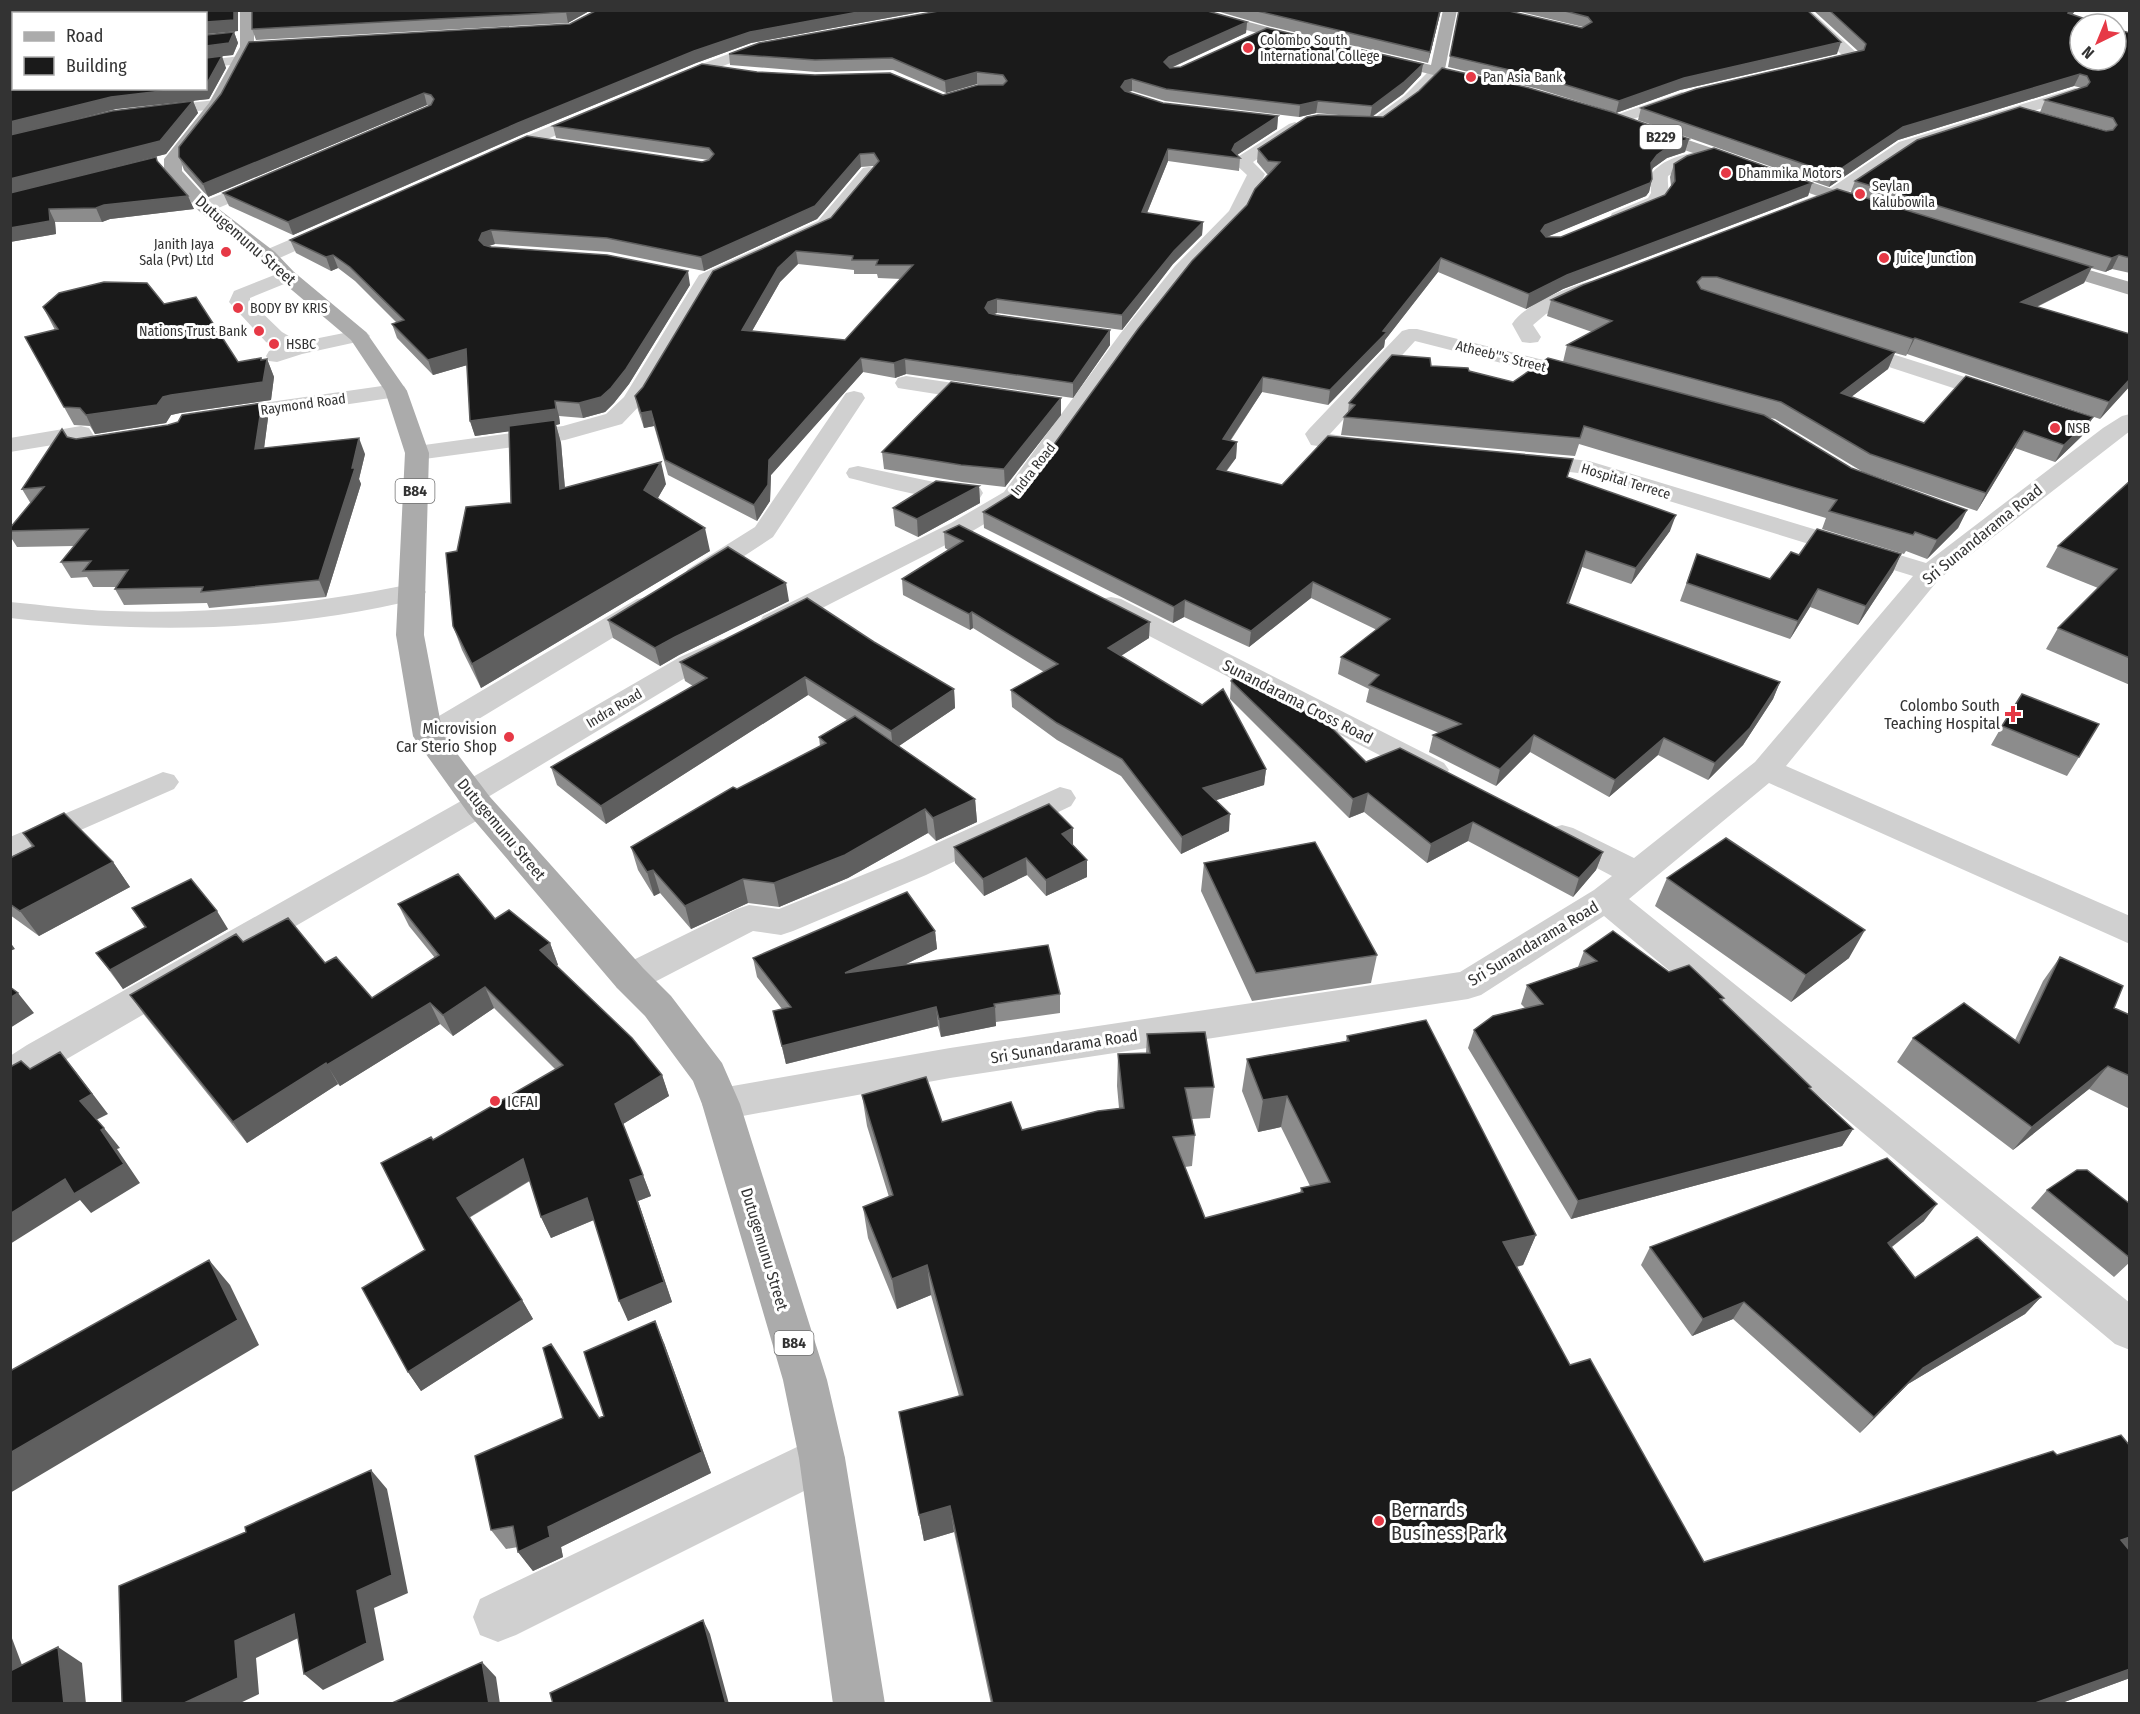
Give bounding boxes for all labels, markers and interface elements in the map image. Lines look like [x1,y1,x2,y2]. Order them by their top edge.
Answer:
legend [12,12,207,90]
north arrow [2068,12,2128,72]
text: Road [66,25,103,47]
place label: Colombo South International College [1260,32,1380,65]
marker: Colombo South International College [1241,41,1255,55]
text: N [2078,42,2098,63]
text: Building [66,55,127,77]
place label: Pan Asia Bank [1483,69,1563,86]
marker: Pan Asia Bank [1464,70,1478,84]
road number: B229 [1640,125,1682,149]
place label: Dhammika Motors [1738,165,1842,182]
marker: Dhammika Motors [1719,166,1733,180]
place label: Seylan Kalubowila [1872,178,1935,211]
marker: Seylan Kalubowila [1853,187,1867,201]
street label: Dutugemunu Street [192,192,300,290]
place label: Janith Jaya Sala (Pvt) Ltd [139,236,214,269]
marker: Janith Jaya Sala (Pvt) Ltd [219,245,233,259]
place label: Juice Junction [1896,250,1974,267]
marker: Juice Junction [1877,251,1891,265]
place label: BODY BY KRIS [250,300,328,317]
marker: BODY BY KRIS [231,301,245,315]
place label: Nations Trust Bank [139,323,247,340]
marker: Nations Trust Bank [252,324,266,338]
place label: HSBC [286,336,316,353]
marker: HSBC [267,337,281,351]
street label: Atheeb'''s Street [1454,337,1548,376]
street label: Raymond Road [259,390,347,419]
place label: NSB [2067,420,2090,437]
marker: NSB [2048,421,2062,435]
street label: Indra Road [1008,440,1059,499]
street label: Hospital Terrece [1579,460,1673,503]
road number: B84 [396,479,434,503]
street label: Sri Sunandarama Road [1919,480,2046,589]
street label: Sunandarama Cross Road [1219,655,1376,748]
street label: Indra Road [583,685,645,732]
place label: Colombo South Teaching Hospital [1884,696,2000,733]
marker: Colombo South Teaching Hospital [2004,705,2022,723]
place label: Microvision Car Sterio Shop [396,719,497,756]
marker: Microvision Car Sterio Shop [502,730,516,744]
street label: Dutugemunu Street [454,775,550,885]
street label: Sri Sunandarama Road [1465,897,1602,990]
street label: Sri Sunandarama Road [989,1025,1139,1068]
place label: ICFAI [507,1092,538,1111]
marker: ICFAI [488,1094,502,1108]
street label: Dutugemunu Street [737,1186,792,1313]
road number: B84 [774,1331,814,1355]
place label: Bernards Business Park [1391,1498,1504,1545]
marker: Bernards Business Park [1372,1514,1386,1528]

